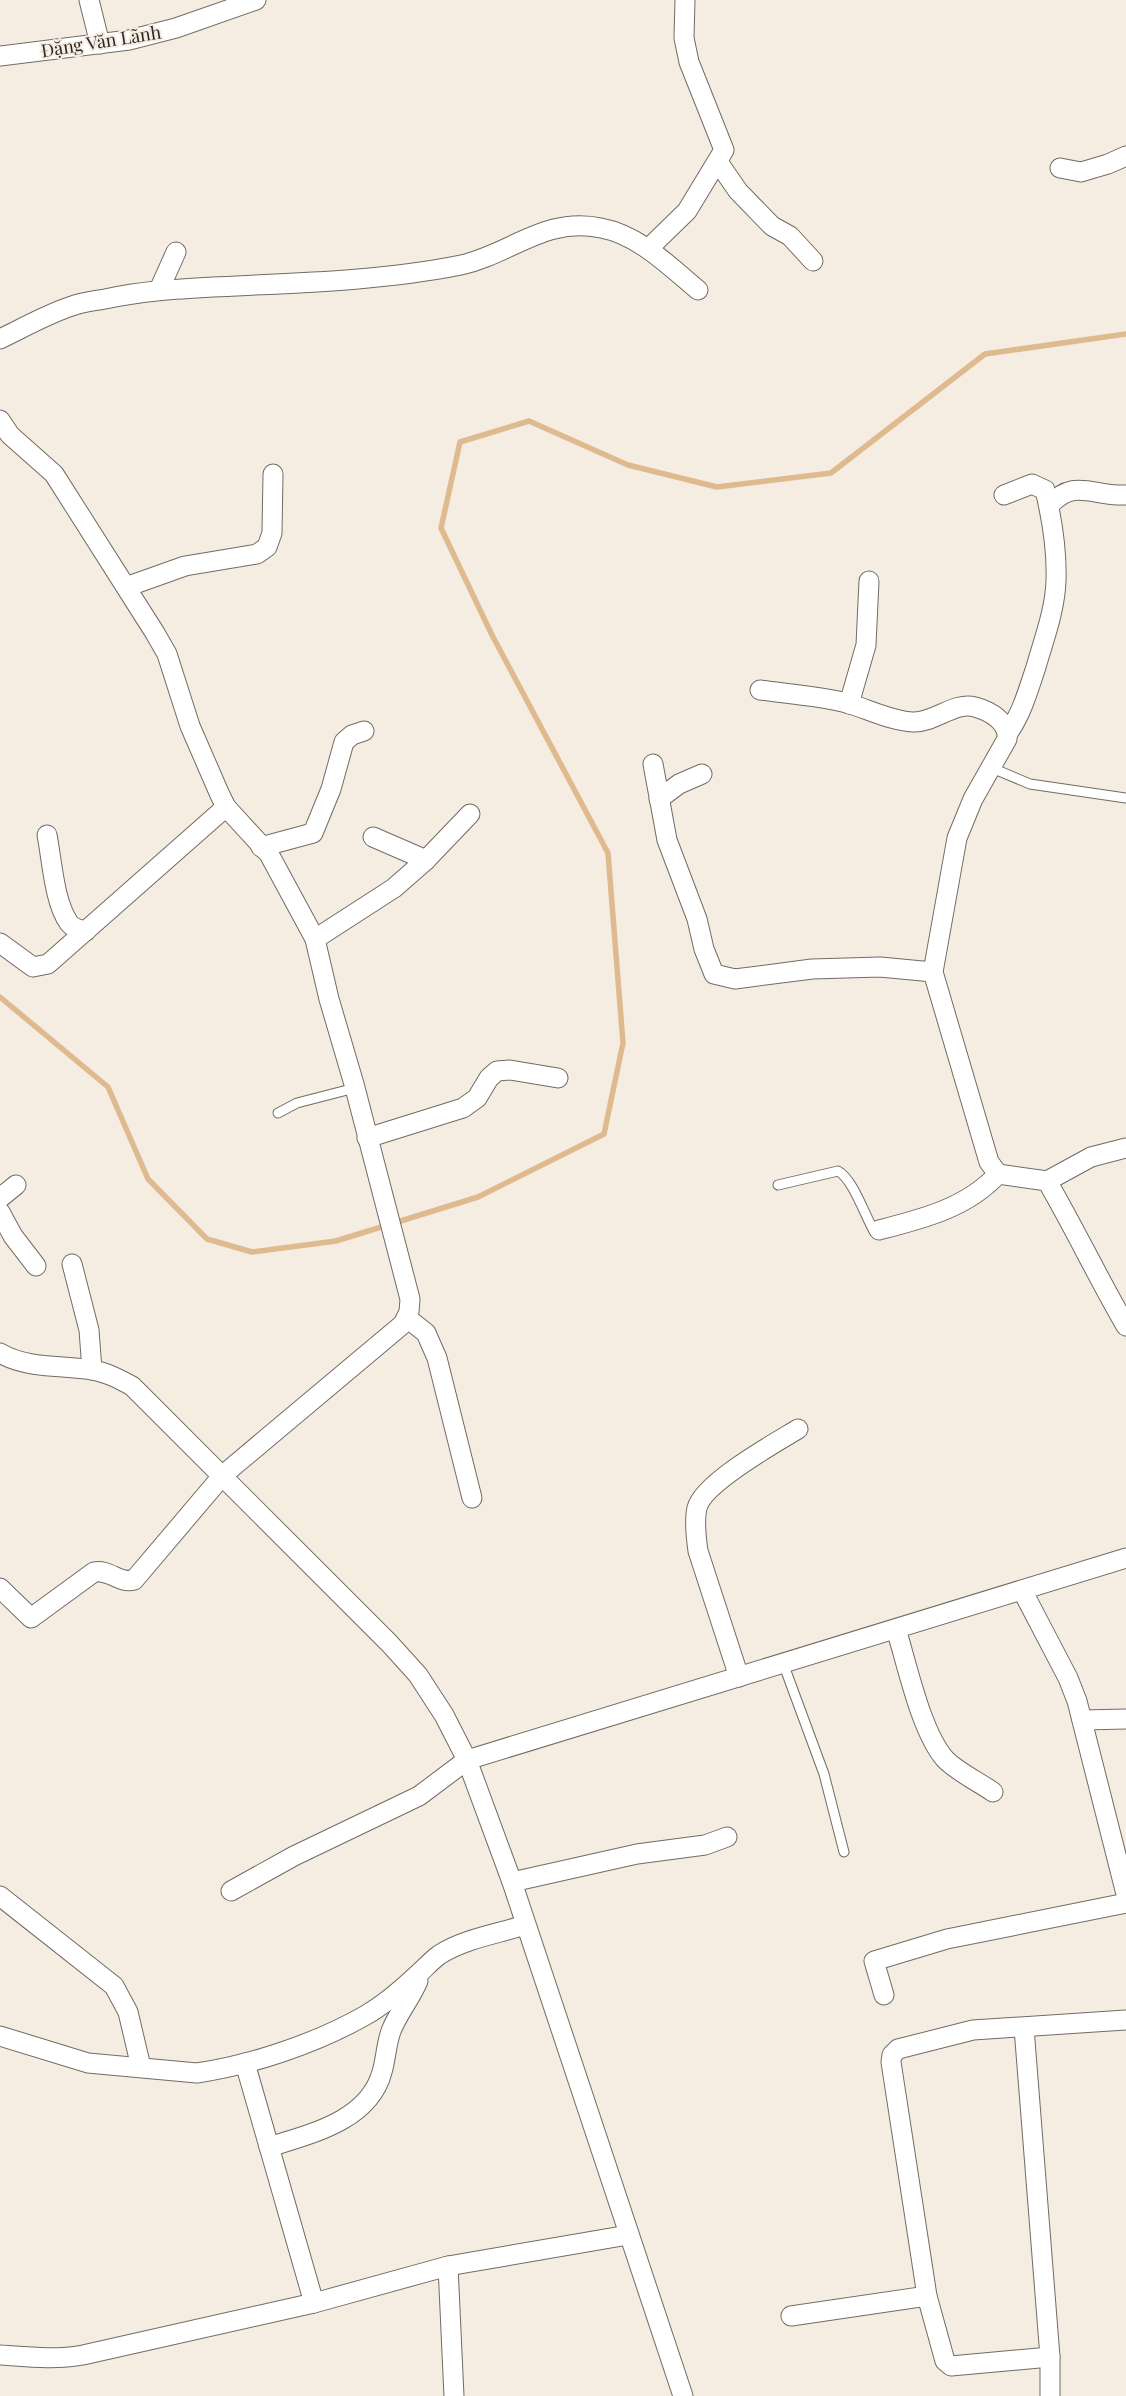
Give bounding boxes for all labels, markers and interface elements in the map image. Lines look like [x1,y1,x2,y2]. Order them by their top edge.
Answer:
street label: Đặng Văn Lãnh [39,20,163,62]

